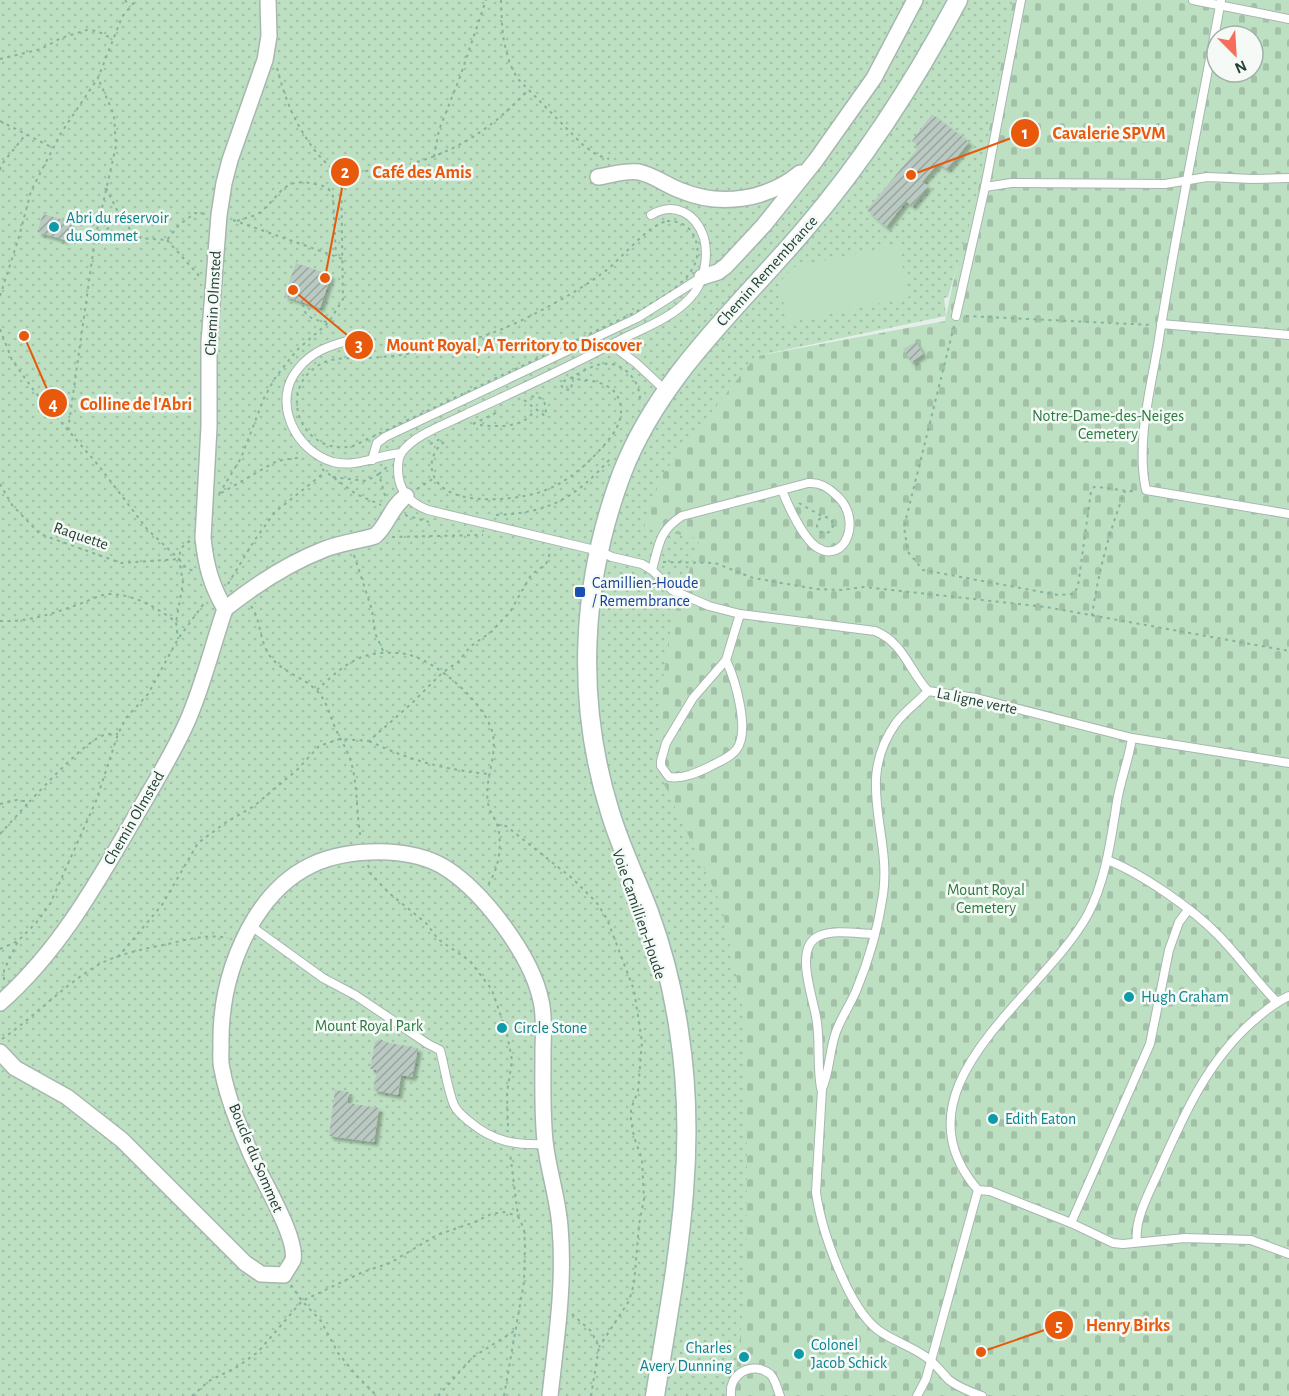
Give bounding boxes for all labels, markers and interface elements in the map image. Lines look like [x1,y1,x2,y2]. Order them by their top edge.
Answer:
north arrow [1205,24,1265,84]
text: N [1232,57,1249,76]
callout: Cavalerie SPVM [1010,115,1177,151]
text: 1 [1022,125,1028,143]
text: Cavalerie SPVM [1052,125,1166,143]
callout: Café des Amis [330,154,484,190]
text: 2 [341,164,350,182]
text: Café des Amis [372,164,472,182]
place label: Abri du réservoir du Sommet [66,210,170,244]
street label: Chemin Remembrance [713,213,821,329]
marker: Abri du réservoir du Sommet [47,220,61,234]
street label: Chemin Olmsted [202,250,224,356]
callout: Mount Royal, A Territory to Discover [344,327,654,363]
text: 3 [355,337,363,355]
text: Mount Royal, A Territory to Discover [386,337,642,355]
callout: Colline de l'Abri [38,385,204,421]
text: 4 [48,396,58,414]
text: Colline de l'Abri [80,396,192,414]
park label: Notre-Dame-des-Neiges Cemetery [1032,408,1184,443]
street label: Raquette [51,519,111,553]
place label: Camillien-Houde / Remembrance [592,575,698,609]
marker: Camillien-Houde / Remembrance [573,585,587,599]
street label: La ligne verte [935,685,1019,717]
street label: Chemin Olmsted [101,769,167,867]
street label: Voie Camillien-Houde [609,847,669,981]
park label: Mount Royal Cemetery [947,882,1025,917]
place label: Hugh Graham [1141,989,1229,1005]
marker: Hugh Graham [1122,990,1136,1004]
park label: Mount Royal Park [315,1018,424,1035]
place label: Circle Stone [514,1020,587,1036]
marker: Circle Stone [495,1021,509,1035]
street label: Boucle du Sommet [226,1101,286,1215]
place label: Edith Eaton [1005,1111,1076,1127]
marker: Edith Eaton [986,1112,1000,1126]
callout: Henry Birks [1044,1307,1182,1343]
text: 5 [1055,1317,1063,1335]
text: Henry Birks [1086,1317,1170,1335]
place label: Colonel Jacob Schick [811,1337,888,1371]
place label: Charles Avery Dunning [640,1340,732,1375]
marker: Colonel Jacob Schick [792,1347,806,1361]
marker: Charles Avery Dunning [737,1350,751,1364]

